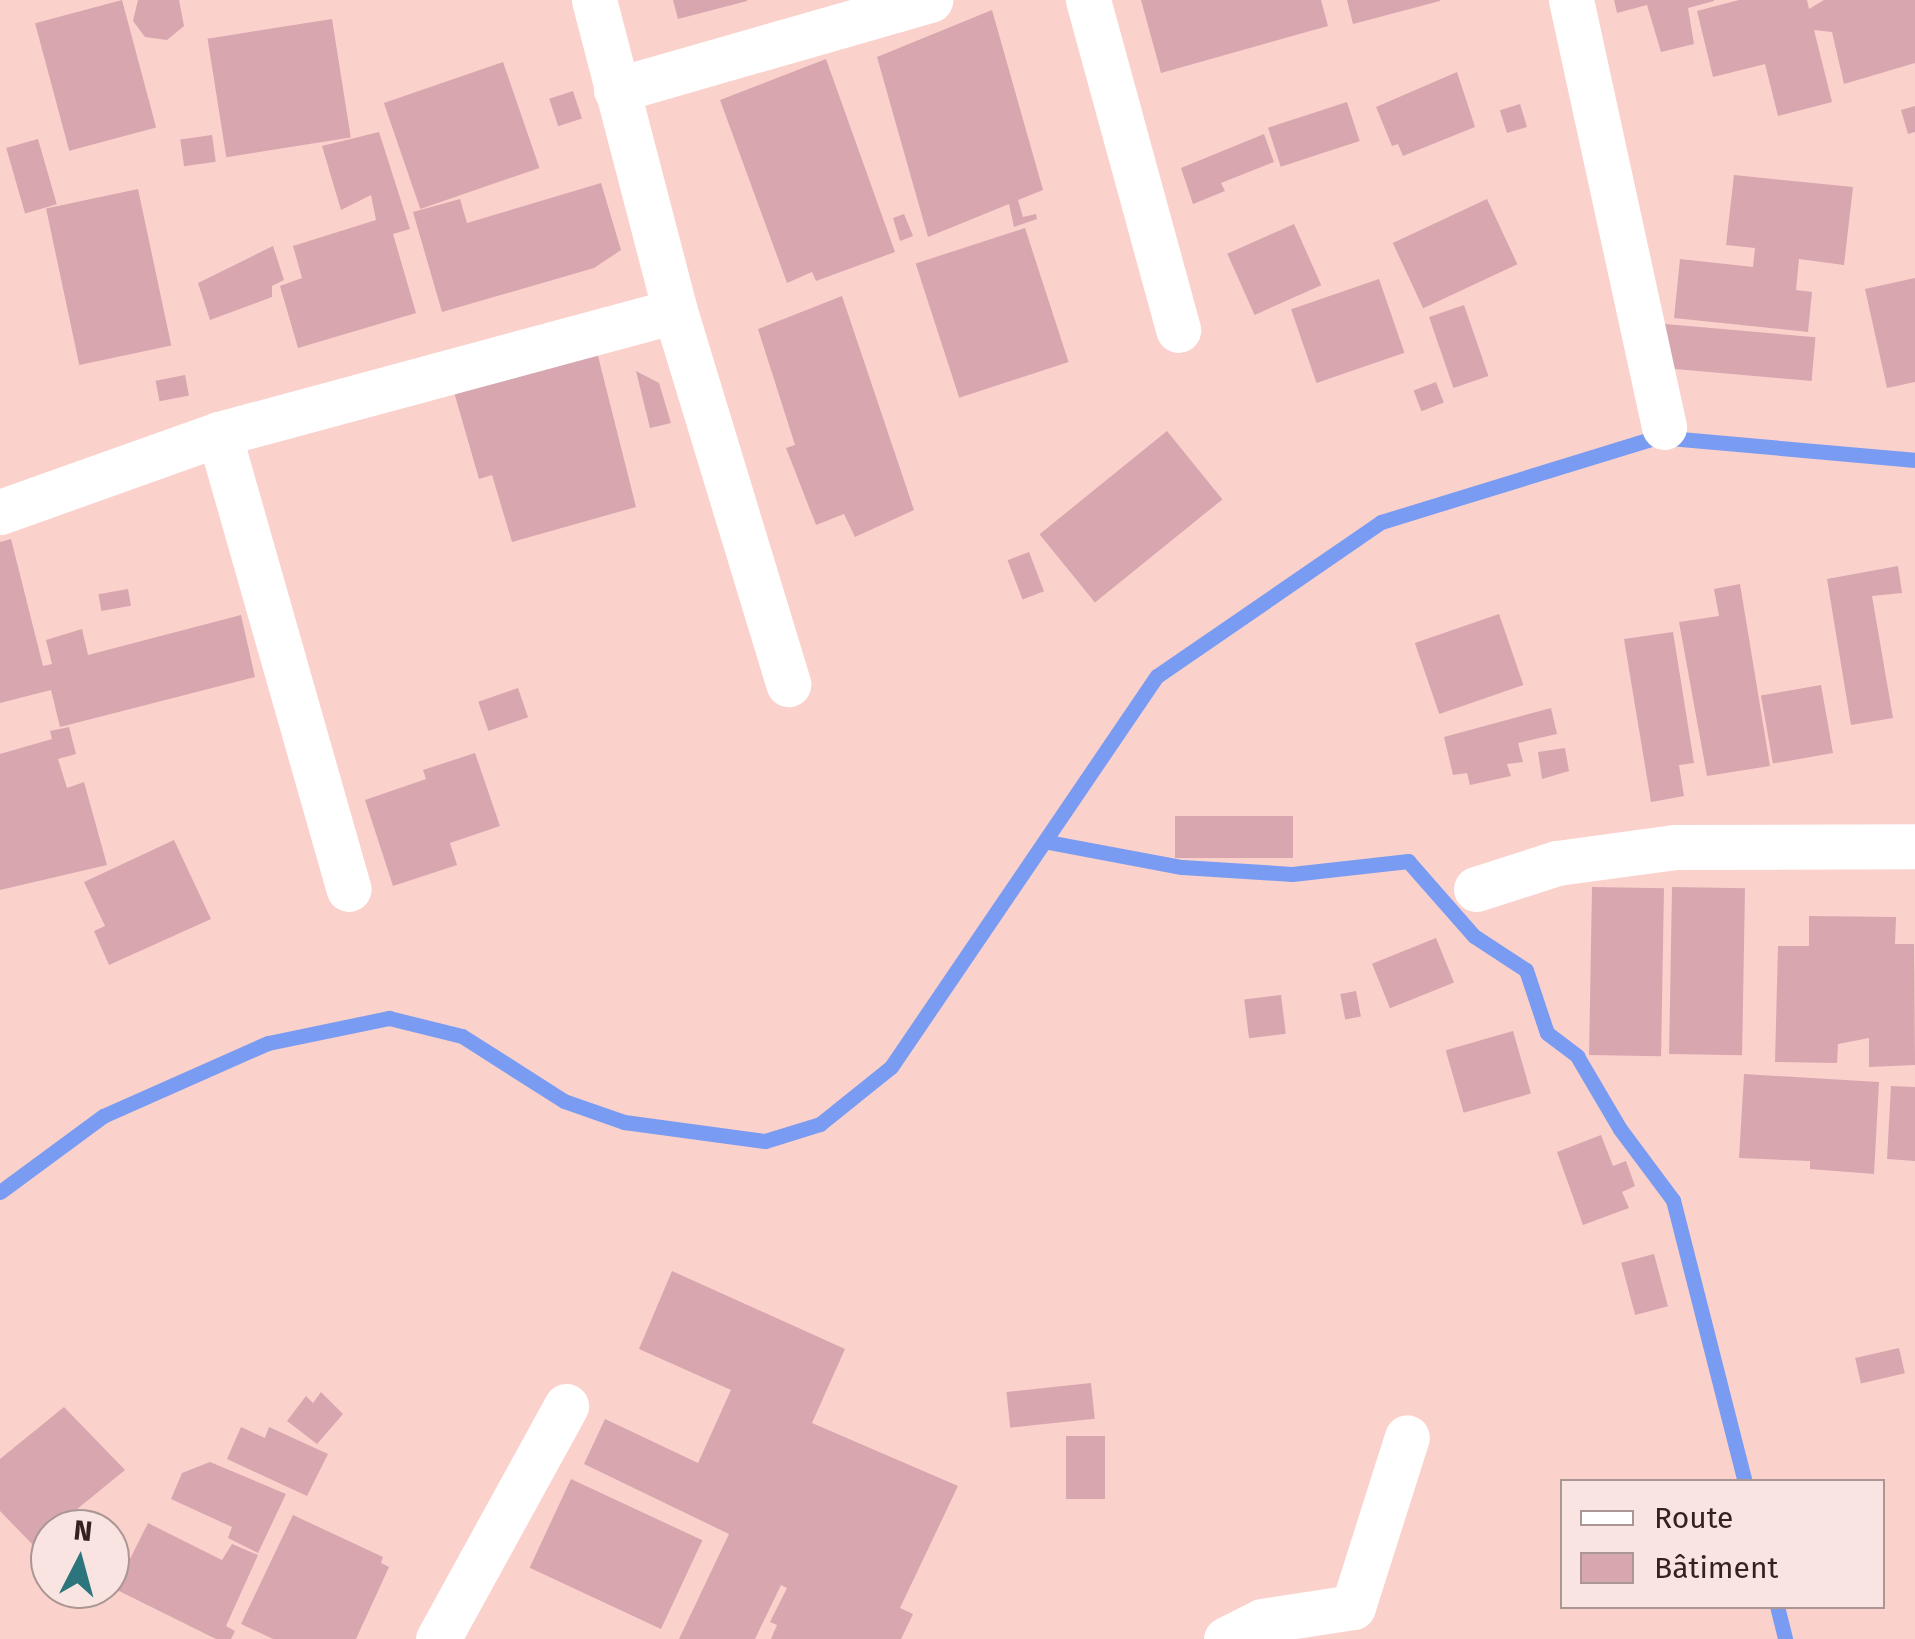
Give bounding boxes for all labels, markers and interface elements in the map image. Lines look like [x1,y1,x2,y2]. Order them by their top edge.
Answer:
legend [1560,1479,1885,1609]
text: Route [1654,1500,1733,1536]
north arrow [30,1509,130,1609]
text: N [72,1513,94,1548]
text: Bâtiment [1654,1550,1778,1586]

